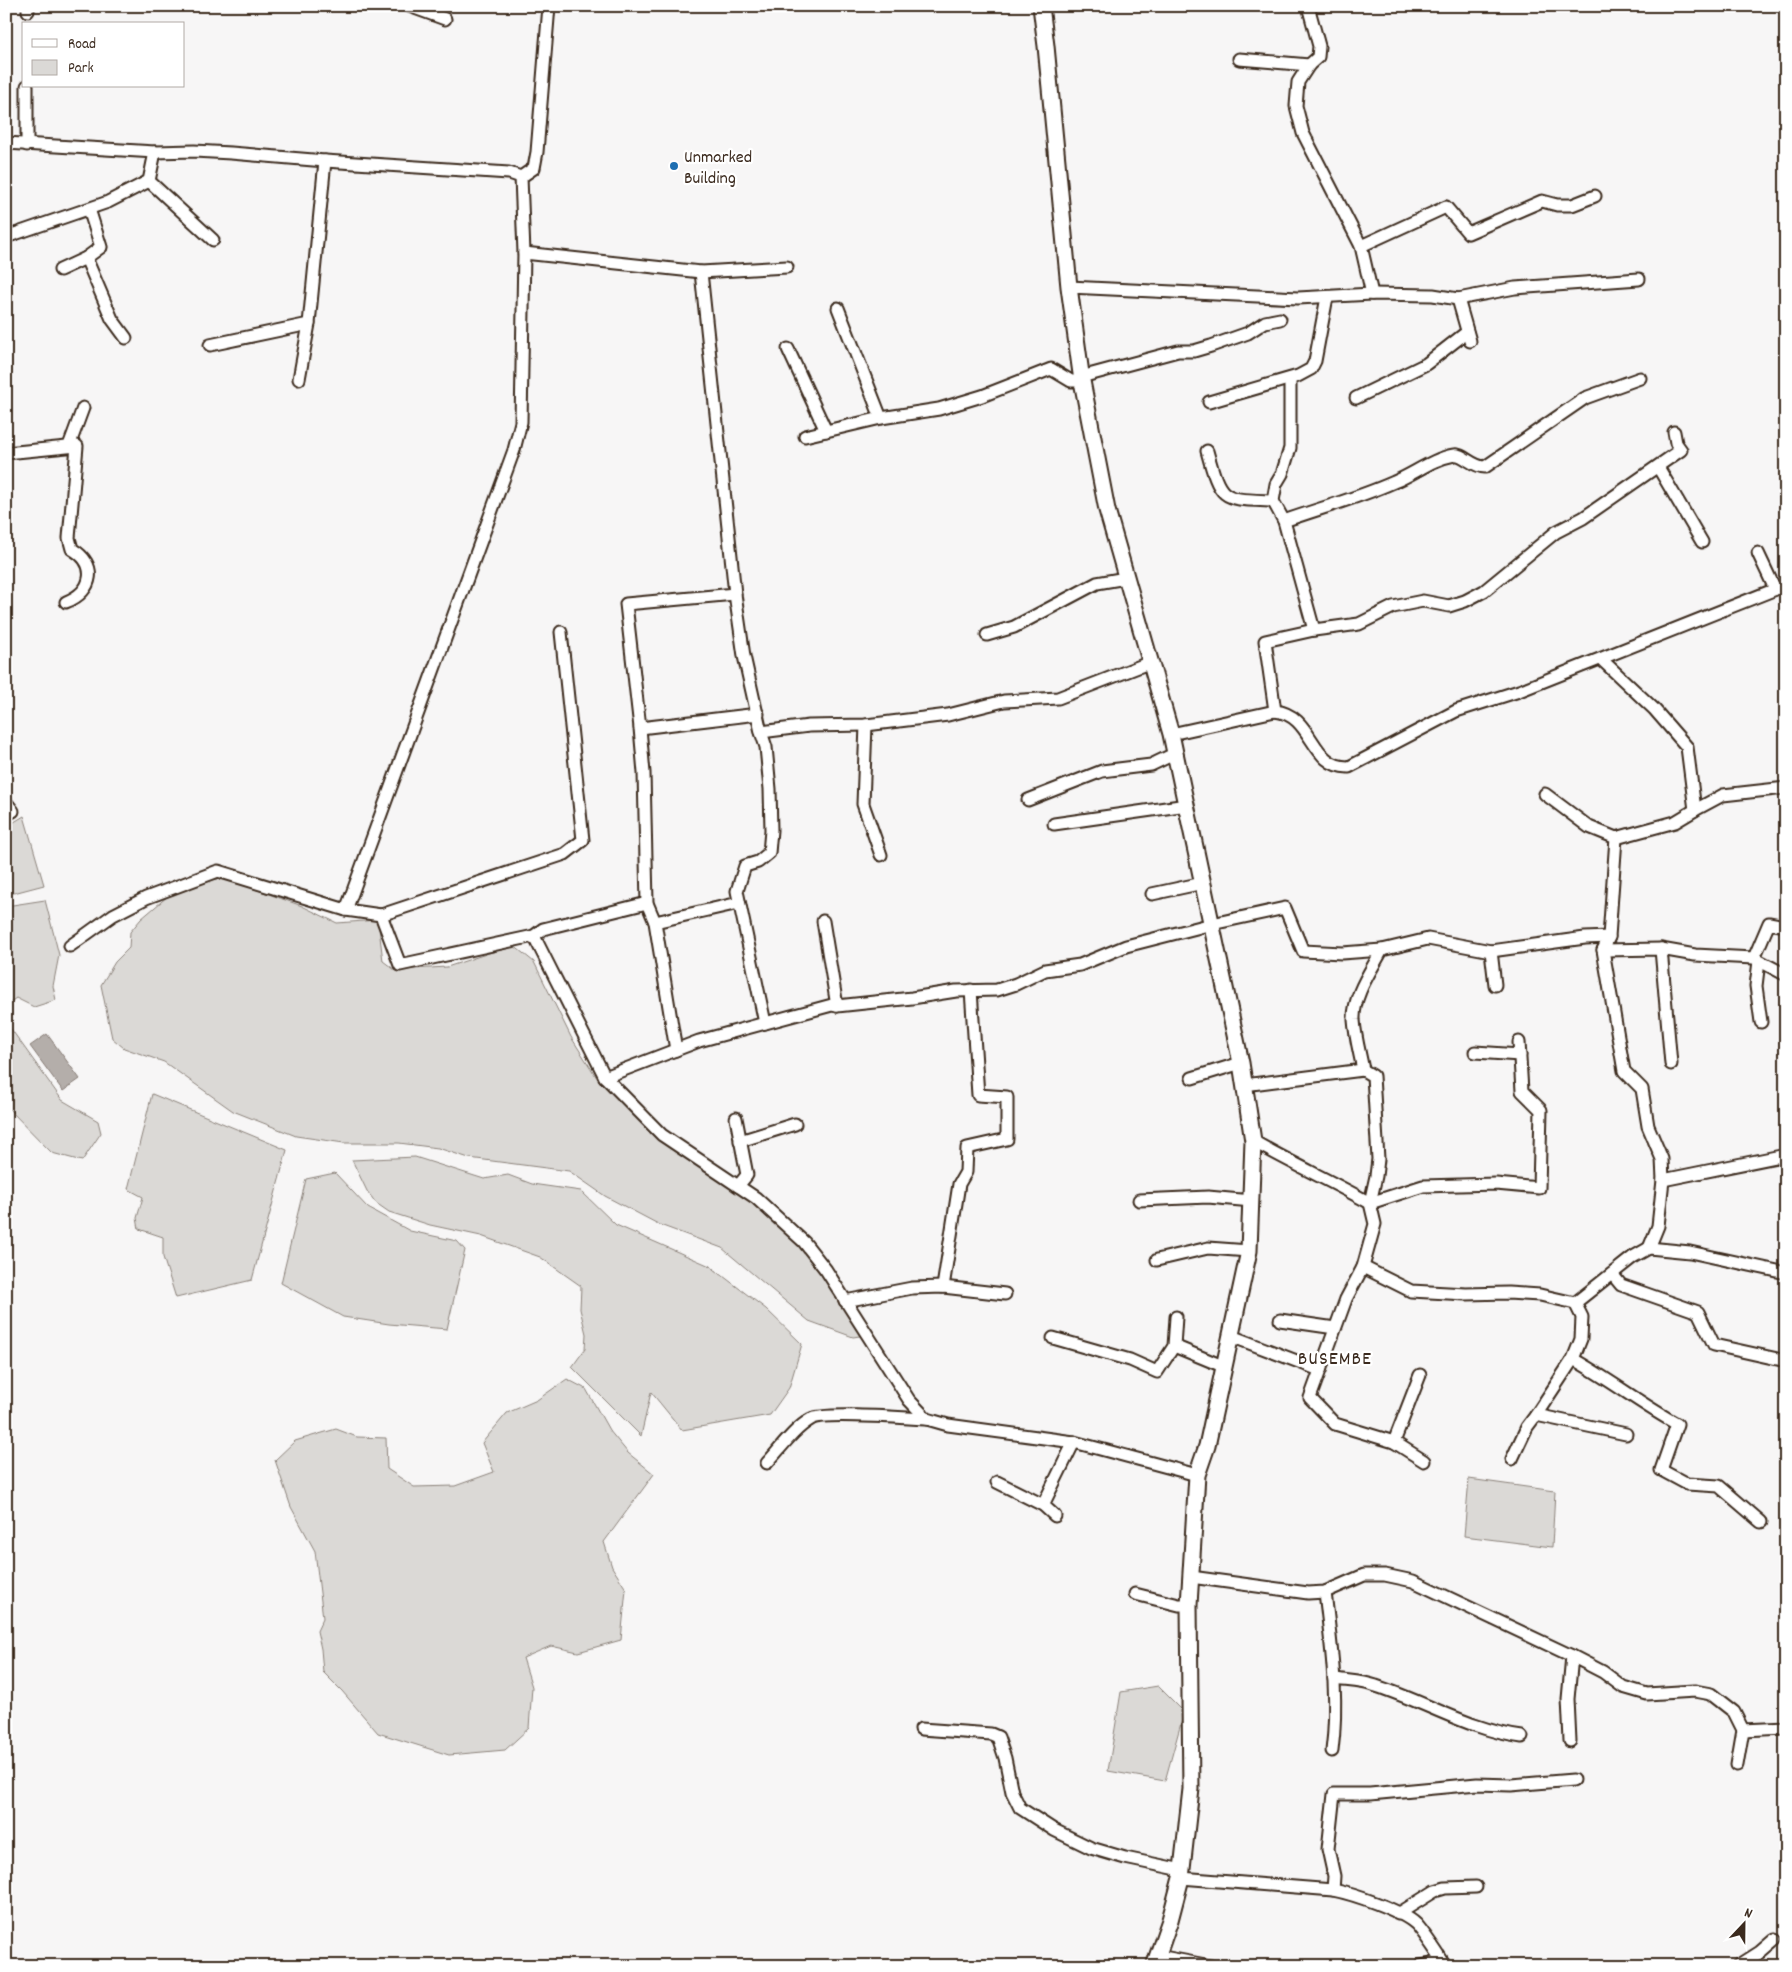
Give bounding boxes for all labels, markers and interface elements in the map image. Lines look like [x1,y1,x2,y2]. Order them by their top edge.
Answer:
legend [22,22,185,88]
text: Road [68,34,96,56]
text: Park [68,58,94,80]
place label: Unmarked Building [684,146,752,192]
marker: Unmarked Building [668,160,680,172]
district label: BUSEMBE [1298,1346,1372,1374]
north arrow [1720,1900,1770,1950]
text: N [1741,1903,1755,1924]

